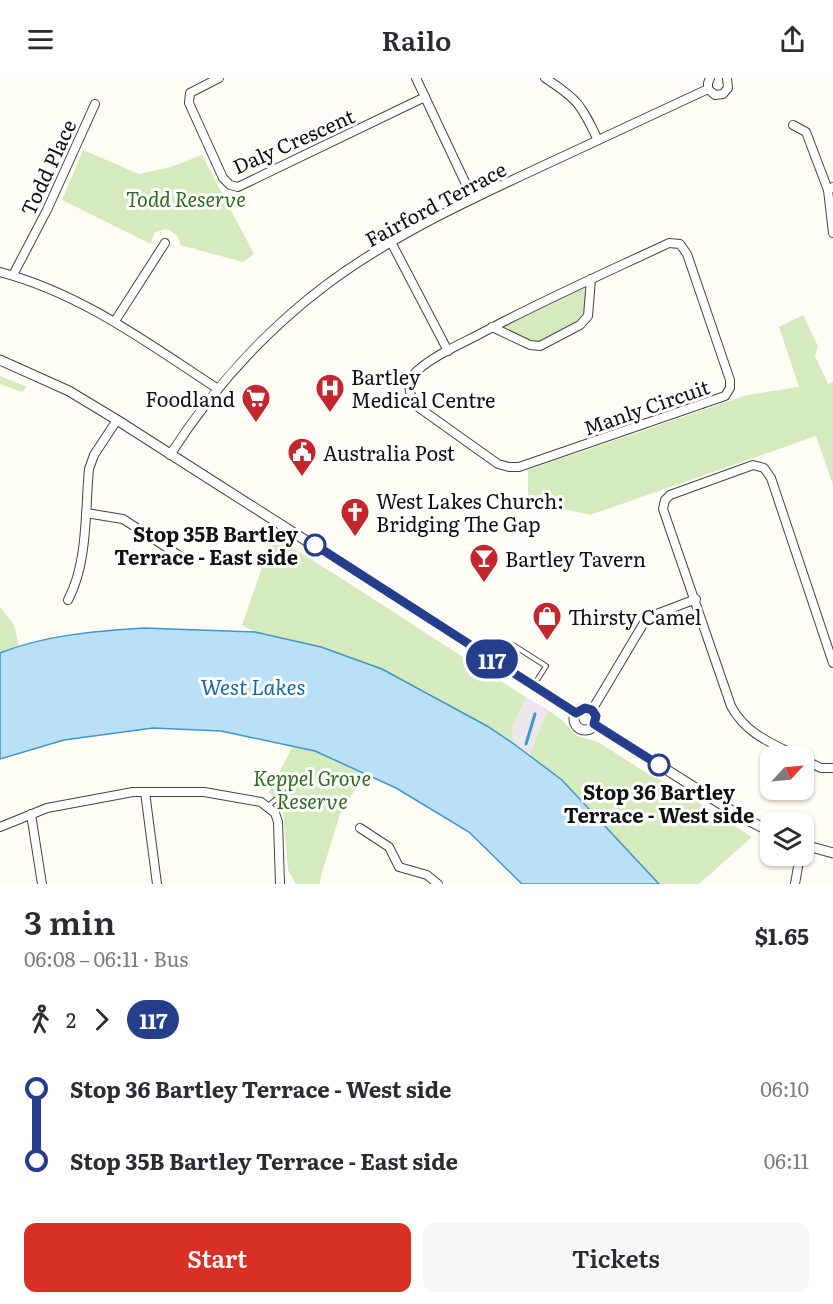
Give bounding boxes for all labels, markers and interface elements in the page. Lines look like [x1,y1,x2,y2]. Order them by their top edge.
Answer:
text: Railo [381,19,452,59]
icon: menu [24,23,57,56]
icon: share [776,23,809,56]
street label: Daly Crescent [227,100,359,180]
street label: Todd Place [12,114,82,220]
street label: Fairford Terrace [359,153,511,253]
park label: Todd Reserve [126,183,246,213]
place label: Bartley Medical Centre [351,361,496,414]
street label: Manly Circuit [579,370,713,442]
hospital icon: Bartley Medical Centre [314,372,346,414]
supermarket icon: Foodland [240,382,272,424]
place label: Foodland [145,383,235,413]
public building icon: Australia Post [286,436,318,478]
place label: Australia Post [323,437,455,467]
place label: West Lakes Church: Bridging The Gap [376,485,564,538]
church icon: West Lakes Church: Bridging The Gap [339,496,371,538]
place label: Stop 35B Bartley Terrace - East side [114,518,299,571]
marker: Stop 35B Bartley Terrace - East side [304,534,326,556]
bar icon: Bartley Tavern [468,542,500,584]
place label: Bartley Tavern [505,543,646,573]
shop icon: Thirsty Camel [531,600,563,642]
place label: Thirsty Camel [568,601,702,631]
line badge: 117 [458,640,526,678]
text: 117 [478,644,506,675]
water label: West Lakes [201,670,305,701]
north arrow [760,746,814,800]
map controls [760,746,814,866]
marker: Stop 36 Bartley Terrace - West side [648,754,670,776]
park label: Keppel Grove Reserve [253,762,371,815]
place label: Stop 36 Bartley Terrace - West side [564,776,754,829]
button: layers [760,812,814,866]
text: 3 min [24,896,115,945]
text: $1.65 [755,919,809,952]
text: 06:08 – 06:11 · Bus [24,943,188,973]
icon: walk [24,1003,57,1036]
icon: forward [85,1003,118,1036]
text: 2 [66,1004,76,1034]
text: 117 [139,1004,167,1035]
text: Stop 36 Bartley Terrace - West side [70,1072,452,1105]
text: 06:10 [760,1073,809,1103]
text: Stop 35B Bartley Terrace - East side [70,1144,458,1177]
text: 06:11 [764,1145,809,1175]
button: Start [24,1223,411,1292]
button: Tickets [423,1223,809,1292]

